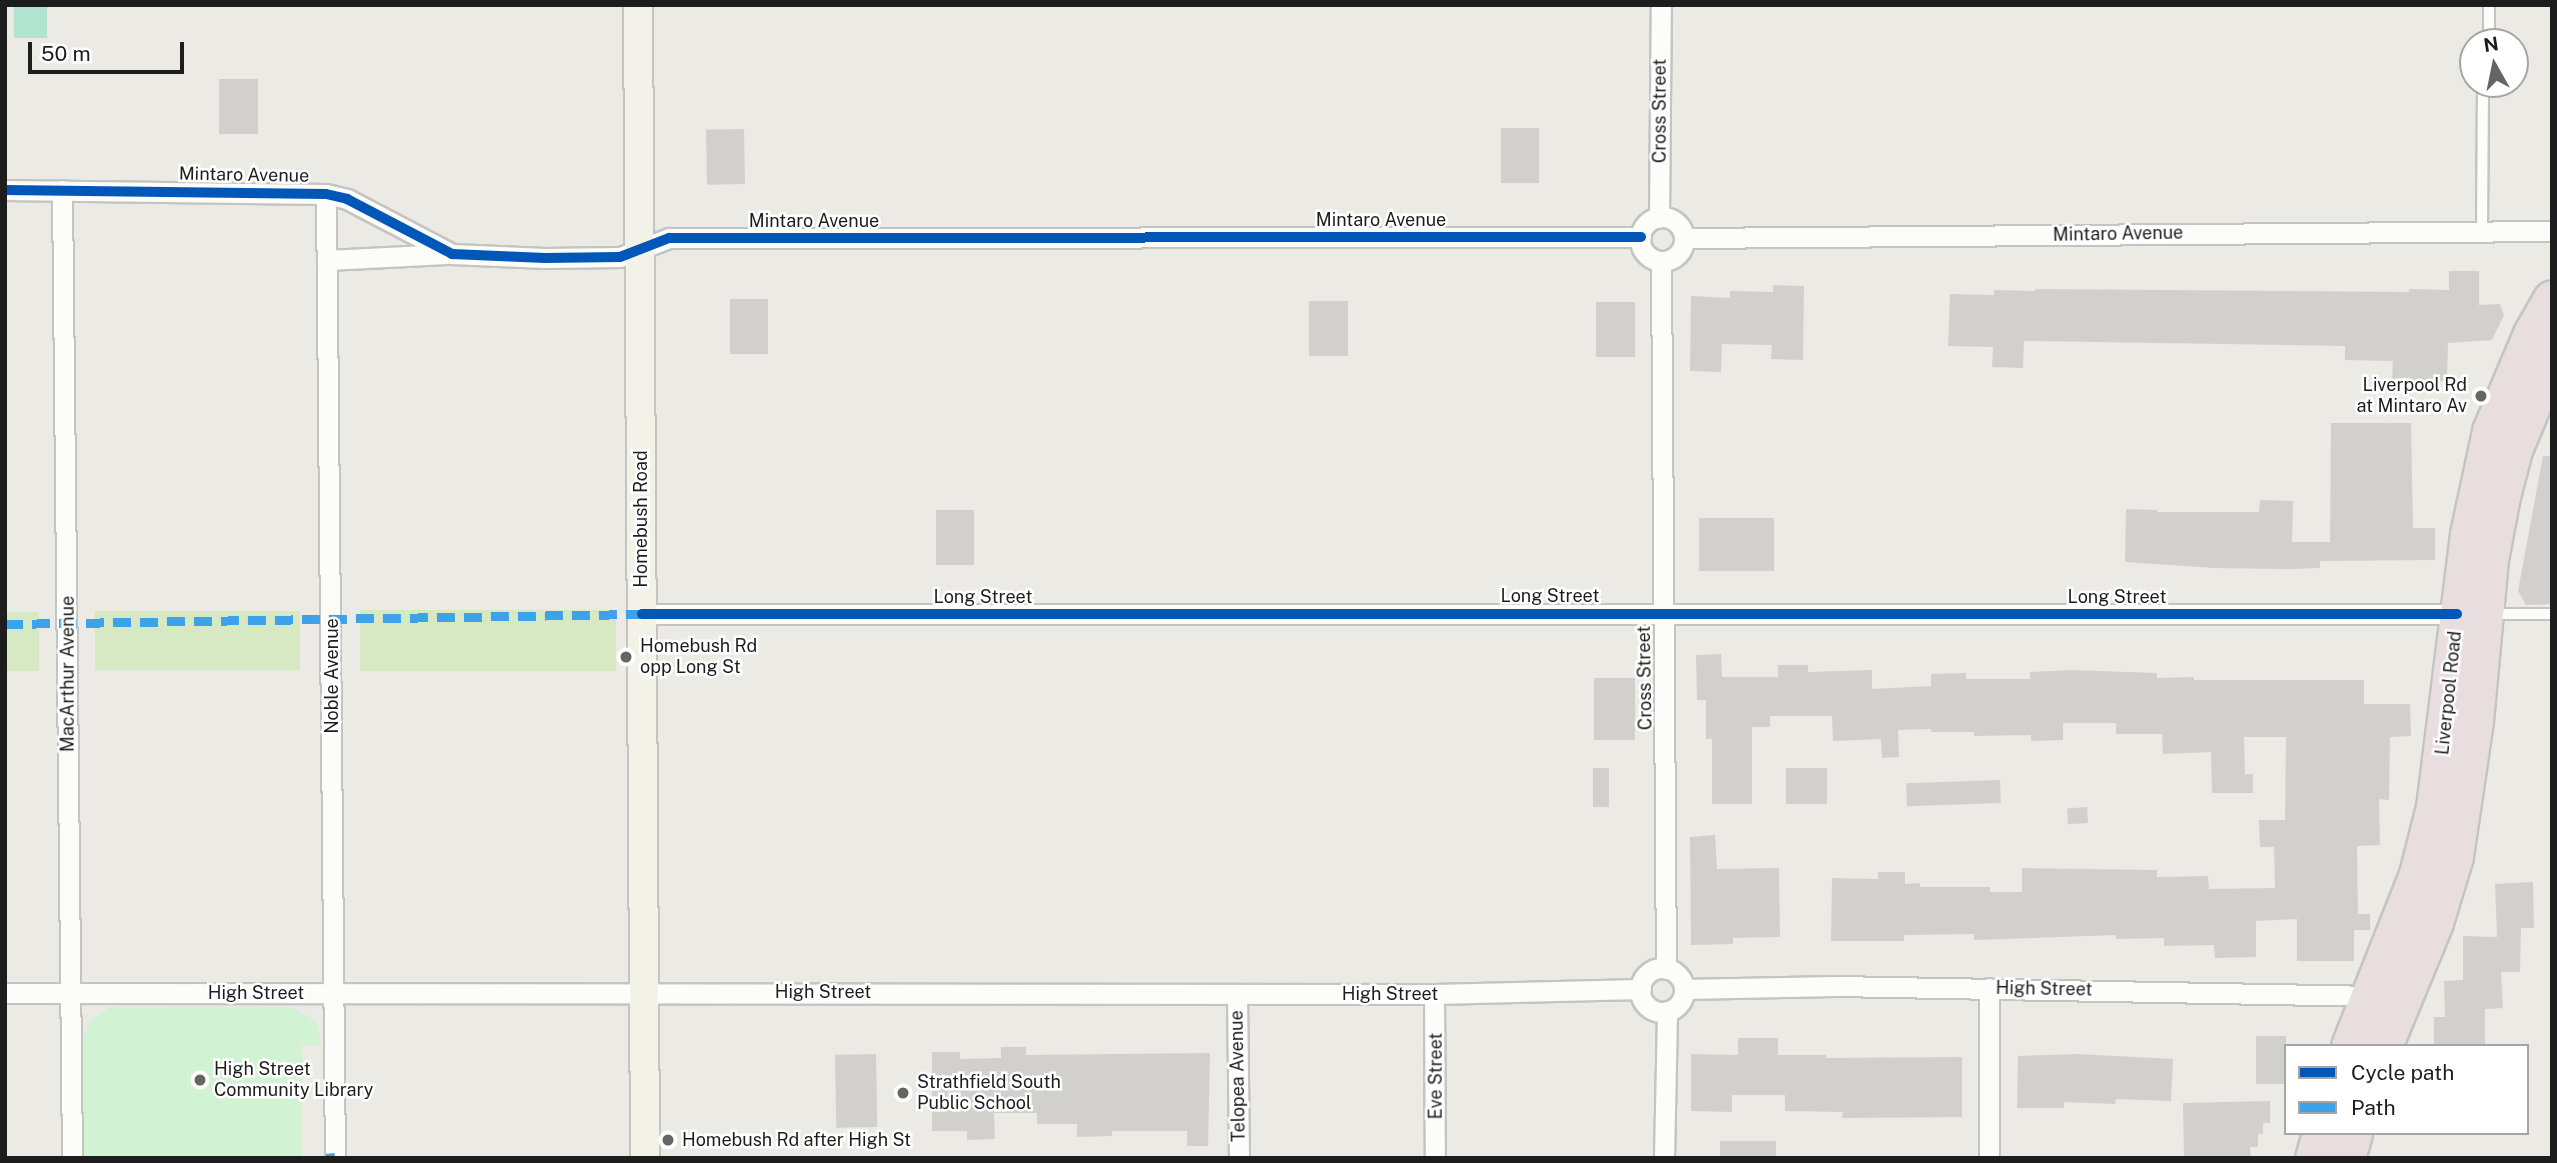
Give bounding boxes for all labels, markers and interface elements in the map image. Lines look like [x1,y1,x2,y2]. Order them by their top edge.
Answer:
scale bar [32,28,187,72]
north arrow [2459,28,2529,98]
text: N [2482,32,2500,56]
text: 50 m [41,41,91,66]
street label: Cross Street [1649,59,1671,163]
street label: Mintaro Avenue [178,163,310,187]
street label: Mintaro Avenue [1316,209,1446,231]
street label: Mintaro Avenue [749,210,879,232]
street label: Mintaro Avenue [2052,222,2184,246]
place label: Liverpool Rd at Mintaro Av [2356,375,2467,418]
marker: Liverpool Rd at Mintaro Av [2473,388,2489,404]
street label: Homebush Road [630,450,652,588]
street label: Long Street [1501,585,1599,607]
street label: Long Street [934,586,1032,608]
street label: Long Street [2068,586,2166,608]
street label: MacArthur Avenue [57,596,79,752]
street label: Noble Avenue [321,618,343,734]
street label: Cross Street [1633,626,1657,730]
street label: Liverpool Road [2432,630,2466,756]
place label: Homebush Rd opp Long St [640,636,757,678]
marker: Homebush Rd opp Long St [618,649,634,665]
street label: High Street [1995,977,2093,1001]
street label: High Street [775,981,871,1003]
street label: High Street [208,982,304,1004]
street label: High Street [1342,983,1438,1005]
street label: Telopea Avenue [1226,1010,1250,1142]
street label: Eve Street [1425,1033,1447,1119]
legend [2284,1044,2529,1135]
place label: High Street Community Library [214,1059,373,1102]
text: Cycle path [2351,1060,2454,1085]
marker: High Street Community Library [192,1072,208,1088]
place label: Strathfield South Public School [917,1072,1061,1114]
marker: Strathfield South Public School [895,1085,911,1101]
text: Path [2351,1095,2396,1120]
place label: Homebush Rd after High St [682,1129,911,1151]
marker: Homebush Rd after High St [660,1132,676,1148]

